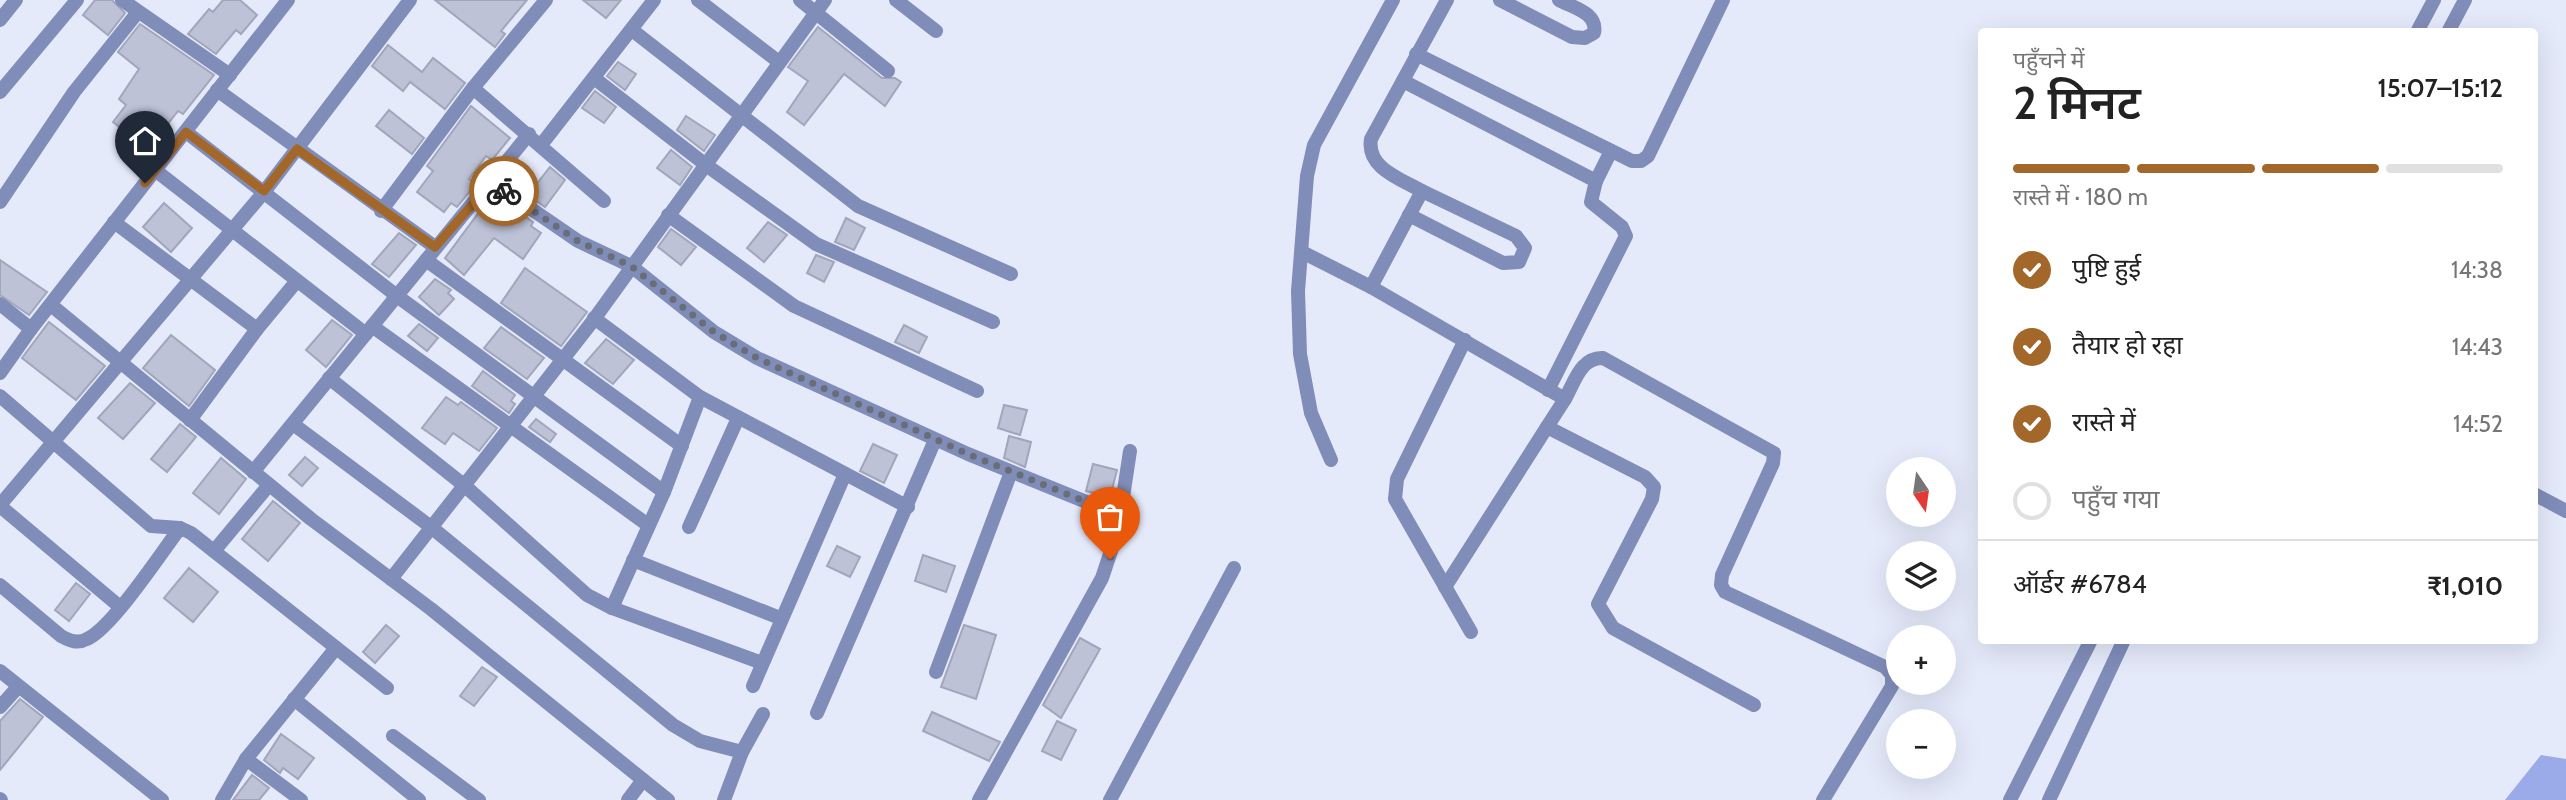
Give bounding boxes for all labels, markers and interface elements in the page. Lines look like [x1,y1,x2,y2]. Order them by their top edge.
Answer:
text: पहुँचने में [2013,46,2085,74]
text: 15:07–15:12 [2378,72,2503,104]
text: 2 मिनट [2013,75,2141,131]
pin [115,111,175,183]
icon: home [126,122,164,160]
courier [469,156,539,226]
icon: bike [485,172,523,210]
text: रास्ते में · 180 m [2013,183,2148,211]
icon: check [2013,251,2051,289]
text: पुष्टि हुई [2072,252,2141,284]
text: 14:38 [2451,256,2503,284]
icon: check [2013,328,2051,366]
text: तैयार हो रहा [2072,329,2183,361]
text: 14:43 [2452,333,2503,361]
icon: check [2013,405,2051,443]
text: रास्ते में [2072,406,2136,438]
text: 14:52 [2453,410,2503,438]
north arrow [1886,457,1956,527]
map controls [1886,457,1956,779]
text: पहुँच गया [2072,483,2159,515]
pin [1080,487,1140,559]
icon: bag [1091,498,1129,536]
button: layers [1886,541,1956,611]
text: ऑर्डर #6784 [2013,568,2147,600]
text: ₹1,010 [2427,570,2503,602]
button: + [1886,625,1956,695]
button: − [1886,709,1956,779]

